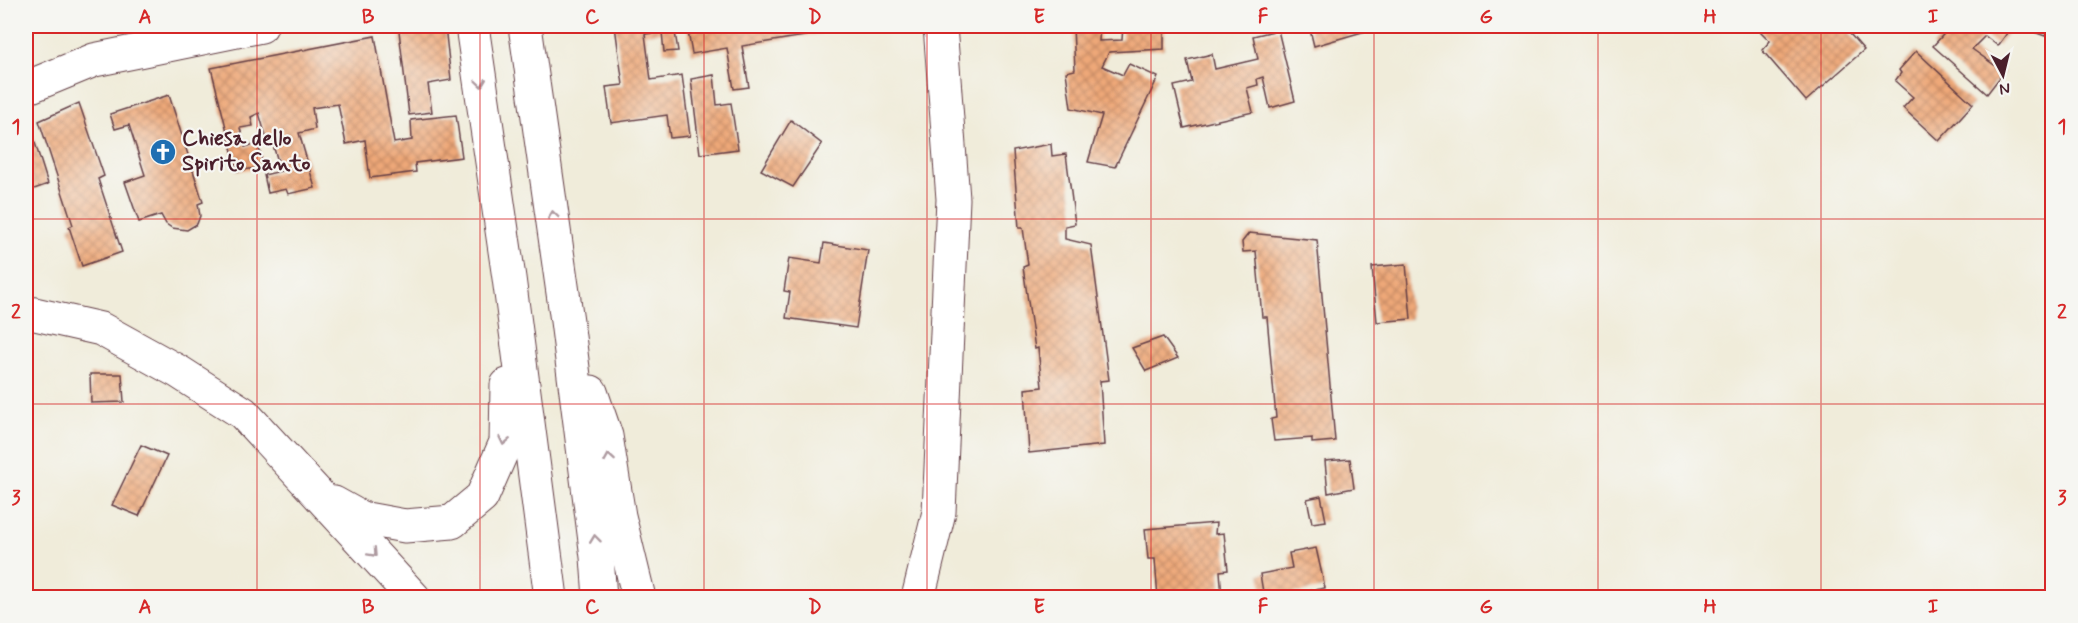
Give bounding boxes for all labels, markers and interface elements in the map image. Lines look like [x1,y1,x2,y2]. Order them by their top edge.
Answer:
text: A [138,4,152,31]
text: B [362,4,375,31]
text: C [585,4,600,31]
text: D [808,4,822,31]
text: E [1033,4,1045,31]
text: F [1258,4,1269,31]
text: G [1479,4,1493,31]
text: H [1703,4,1717,31]
text: I [1928,4,1938,31]
north arrow [1973,45,2033,105]
text: N [1998,77,2011,99]
one-way arrow [474,79,486,88]
text: 1 [12,114,20,141]
text: 1 [2058,114,2066,141]
place label: Chiesa dello Spirito Santo [182,125,310,178]
church icon: Chiesa dello Spirito Santo [148,137,178,167]
one-way arrow [547,210,559,220]
text: 2 [11,299,21,326]
text: 2 [2057,299,2067,326]
one-way arrow [498,436,511,446]
one-way arrow [604,454,616,463]
text: 3 [11,485,21,512]
text: 3 [2057,485,2067,512]
one-way arrow [589,535,601,544]
one-way arrow [366,547,377,557]
text: A [138,594,152,621]
text: B [362,594,375,621]
text: C [585,594,600,621]
text: D [808,594,822,621]
text: E [1033,594,1045,621]
text: F [1258,594,1269,621]
text: G [1479,594,1493,621]
text: H [1703,594,1717,621]
text: I [1928,594,1938,621]

